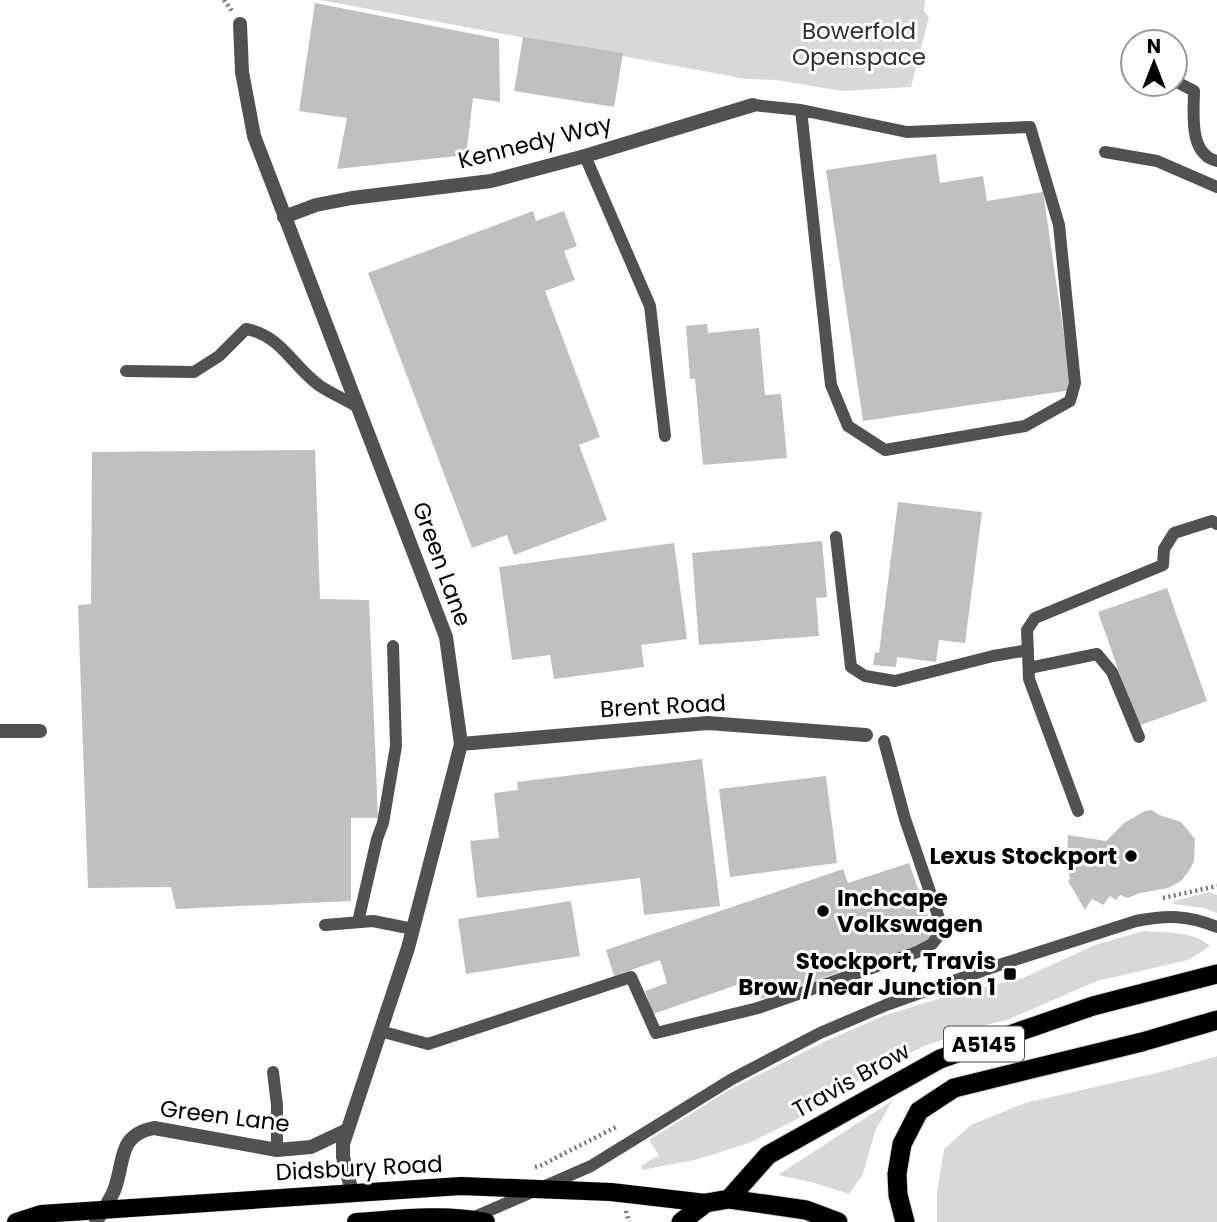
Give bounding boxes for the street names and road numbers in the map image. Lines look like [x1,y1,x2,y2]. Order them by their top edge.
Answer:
street label: Kennedy Way [455,107,615,177]
street label: Green Lane [405,497,479,631]
street label: Brent Road [599,687,727,725]
road number: A5145 [944,1026,1024,1062]
street label: Travis Brow [787,1035,916,1125]
street label: Green Lane [158,1092,292,1140]
street label: Didsbury Road [275,1148,443,1188]

